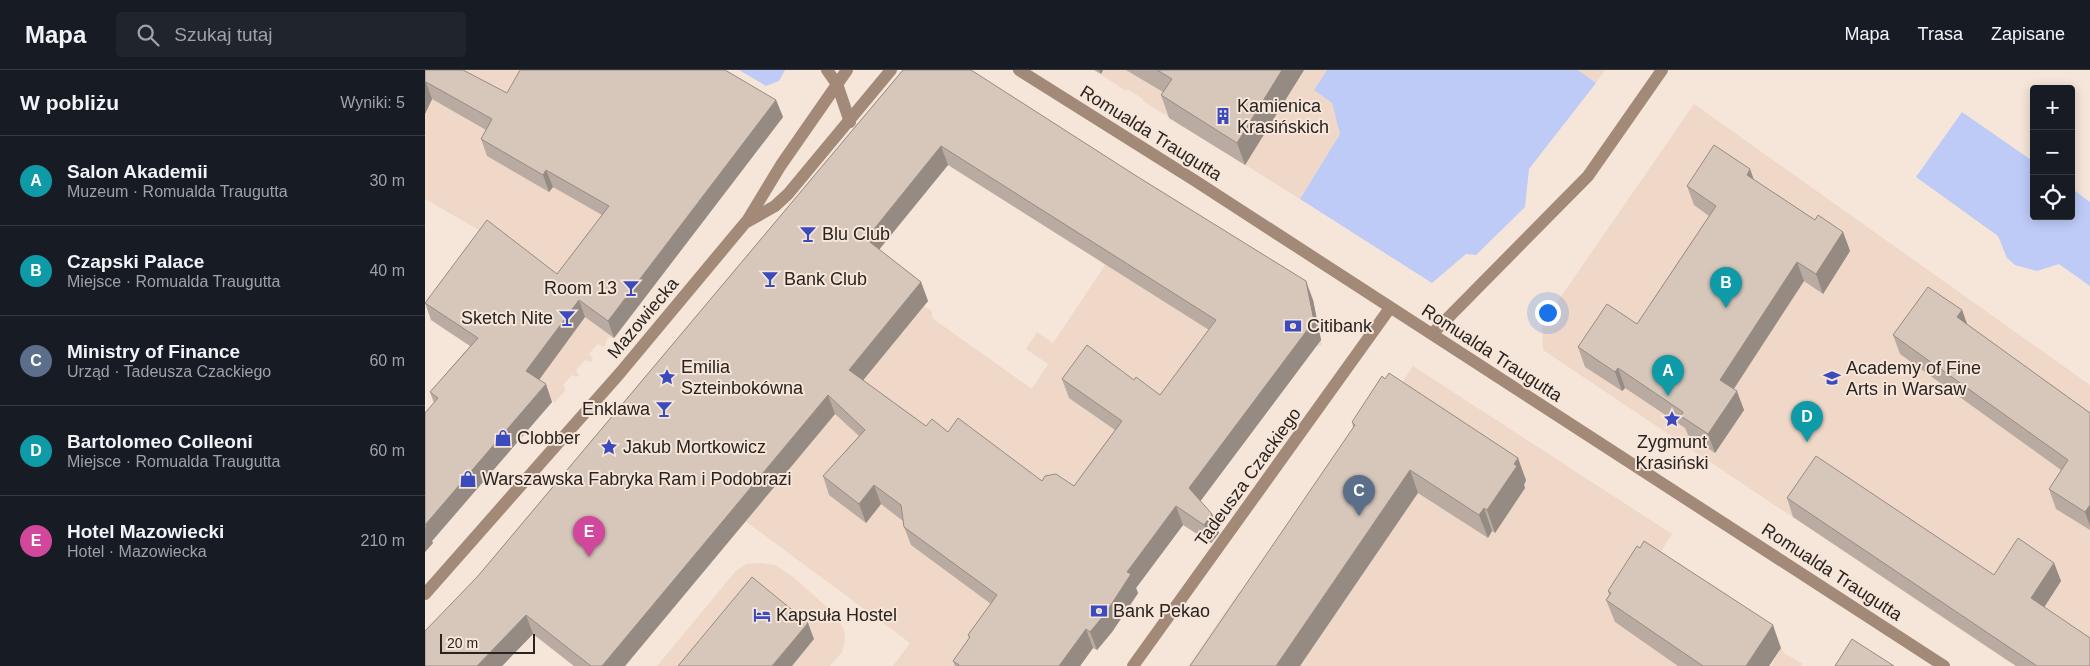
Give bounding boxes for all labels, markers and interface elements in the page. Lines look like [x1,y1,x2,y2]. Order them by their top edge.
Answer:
search box [116,12,466,57]
text: Mapa [25,21,86,48]
icon: search [134,21,162,49]
text: Szukaj tutaj [174,24,273,45]
text: Mapa [1845,24,1890,44]
text: Trasa [1918,24,1963,44]
text: Zapisane [1991,24,2065,44]
street label: Romualda Traugutta [1077,81,1226,185]
map controls [2030,85,2075,220]
button: + [2030,85,2075,130]
text: W pobliżu [20,91,119,114]
text: Wyniki: 5 [340,94,405,111]
place label: Kamienica Krasińskich [1237,96,1329,137]
building icon: Kamienica Krasińskich [1213,106,1233,126]
button: − [2030,130,2075,175]
text: Salon Akademii [67,161,208,182]
text: A [30,172,42,189]
text: 30 m [369,172,405,189]
button: locate [2030,175,2075,220]
text: Muzeum · Romualda Traugutta [67,183,288,200]
bar icon: Blu Club [798,224,818,244]
place label: Blu Club [822,224,890,244]
text: Czapski Palace [67,251,204,272]
text: B [30,262,42,279]
text: 40 m [369,262,405,279]
pin: B [1710,267,1742,308]
bar icon: Bank Club [760,269,780,289]
place label: Bank Club [784,269,867,289]
text: Miejsce · Romualda Traugutta [67,273,280,290]
street label: Mazowiecka [604,273,683,362]
place label: Room 13 [544,278,617,298]
bar icon: Room 13 [621,278,641,298]
street label: Romualda Traugutta [1418,300,1567,406]
your location [1535,300,1561,326]
place label: Sketch Nite [461,308,553,328]
bar icon: Sketch Nite [557,308,577,328]
bank icon: Citibank [1283,316,1303,336]
place label: Citibank [1307,316,1373,336]
text: Ministry of Finance [67,341,240,362]
text: C [30,352,42,369]
text: 60 m [369,352,405,369]
pin: A [1652,355,1684,396]
place label: Emilia Szteinbokówna [681,357,804,398]
place label: Academy of Fine Arts in Warsaw [1846,358,1981,399]
text: Urząd · Tadeusza Czackiego [67,363,271,380]
place icon: Emilia Szteinbokówna [657,367,677,387]
school or university icon: Academy of Fine Arts in Warsaw [1822,368,1842,388]
place label: Enklawa [582,399,651,419]
bar icon: Enklawa [654,399,674,419]
pin: D [1791,401,1823,442]
street label: Tadeusza Czackiego [1191,404,1305,550]
place icon: Zygmunt Krasiński [1662,409,1682,429]
shop icon: Clobber [493,428,513,448]
place label: Clobber [517,428,580,448]
text: Bartolomeo Colleoni [67,431,253,452]
place label: Zygmunt Krasiński [1635,432,1709,473]
place icon: Jakub Mortkowicz [599,437,619,457]
place label: Jakub Mortkowicz [623,437,766,457]
text: D [30,442,42,459]
text: 60 m [369,442,405,459]
text: Miejsce · Romualda Traugutta [67,453,280,470]
shop icon: Warszawska Fabryka Ram i Podobrazi [458,469,478,489]
place label: Warszawska Fabryka Ram i Podobrazi [482,469,791,489]
pin: C [1343,475,1375,516]
pin: E [573,516,605,557]
street label: Romualda Traugutta [1758,519,1907,625]
text: Hotel Mazowiecki [67,521,224,542]
text: E [31,532,41,549]
text: 210 m [361,532,405,549]
text: Hotel · Mazowiecka [67,543,207,560]
bank icon: Bank Pekao [1089,601,1109,621]
place label: Bank Pekao [1113,601,1210,621]
hotel icon: Kapsuła Hostel [752,605,772,625]
place label: Kapsuła Hostel [776,605,897,625]
scale bar [440,631,535,654]
text: 20 m [447,635,478,651]

